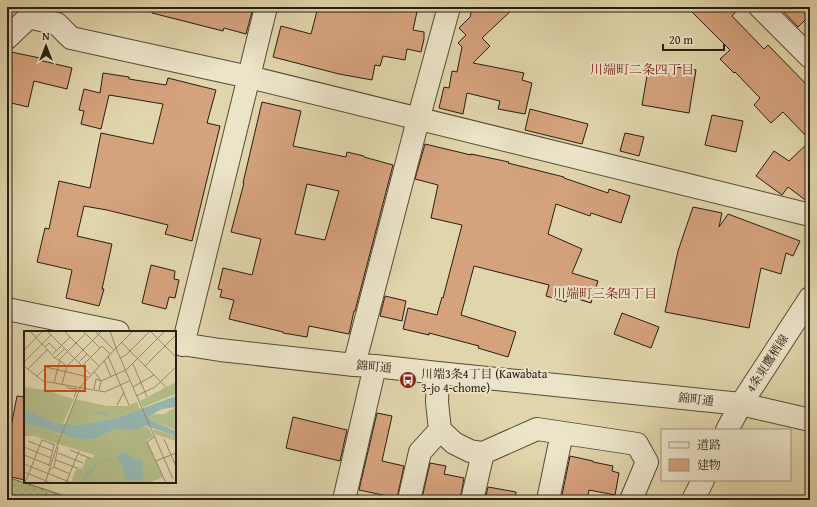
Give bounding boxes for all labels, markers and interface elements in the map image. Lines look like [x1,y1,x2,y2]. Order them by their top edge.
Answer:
north arrow [26,26,66,66]
scale bar [663,26,724,52]
text: N [42,28,50,44]
text: 20 m [669,31,693,48]
district label: 川端町二条四丁目 [590,60,694,79]
district label: 川端町三条四丁目 [553,284,657,303]
inset map [24,331,176,483]
street label: 4条東鷹栖線 [742,331,792,395]
street label: 錦町通 [354,356,393,376]
place label: 川端3条4丁目 (Kawabata 3-jo 4-chome) [421,365,548,396]
bus stop icon: 川端3条4丁目 (Kawabata 3-jo 4-chome) [398,370,418,390]
street label: 錦町通 [676,389,715,409]
legend [661,429,791,481]
text: 道路 [697,436,721,453]
text: 建物 [697,456,721,473]

